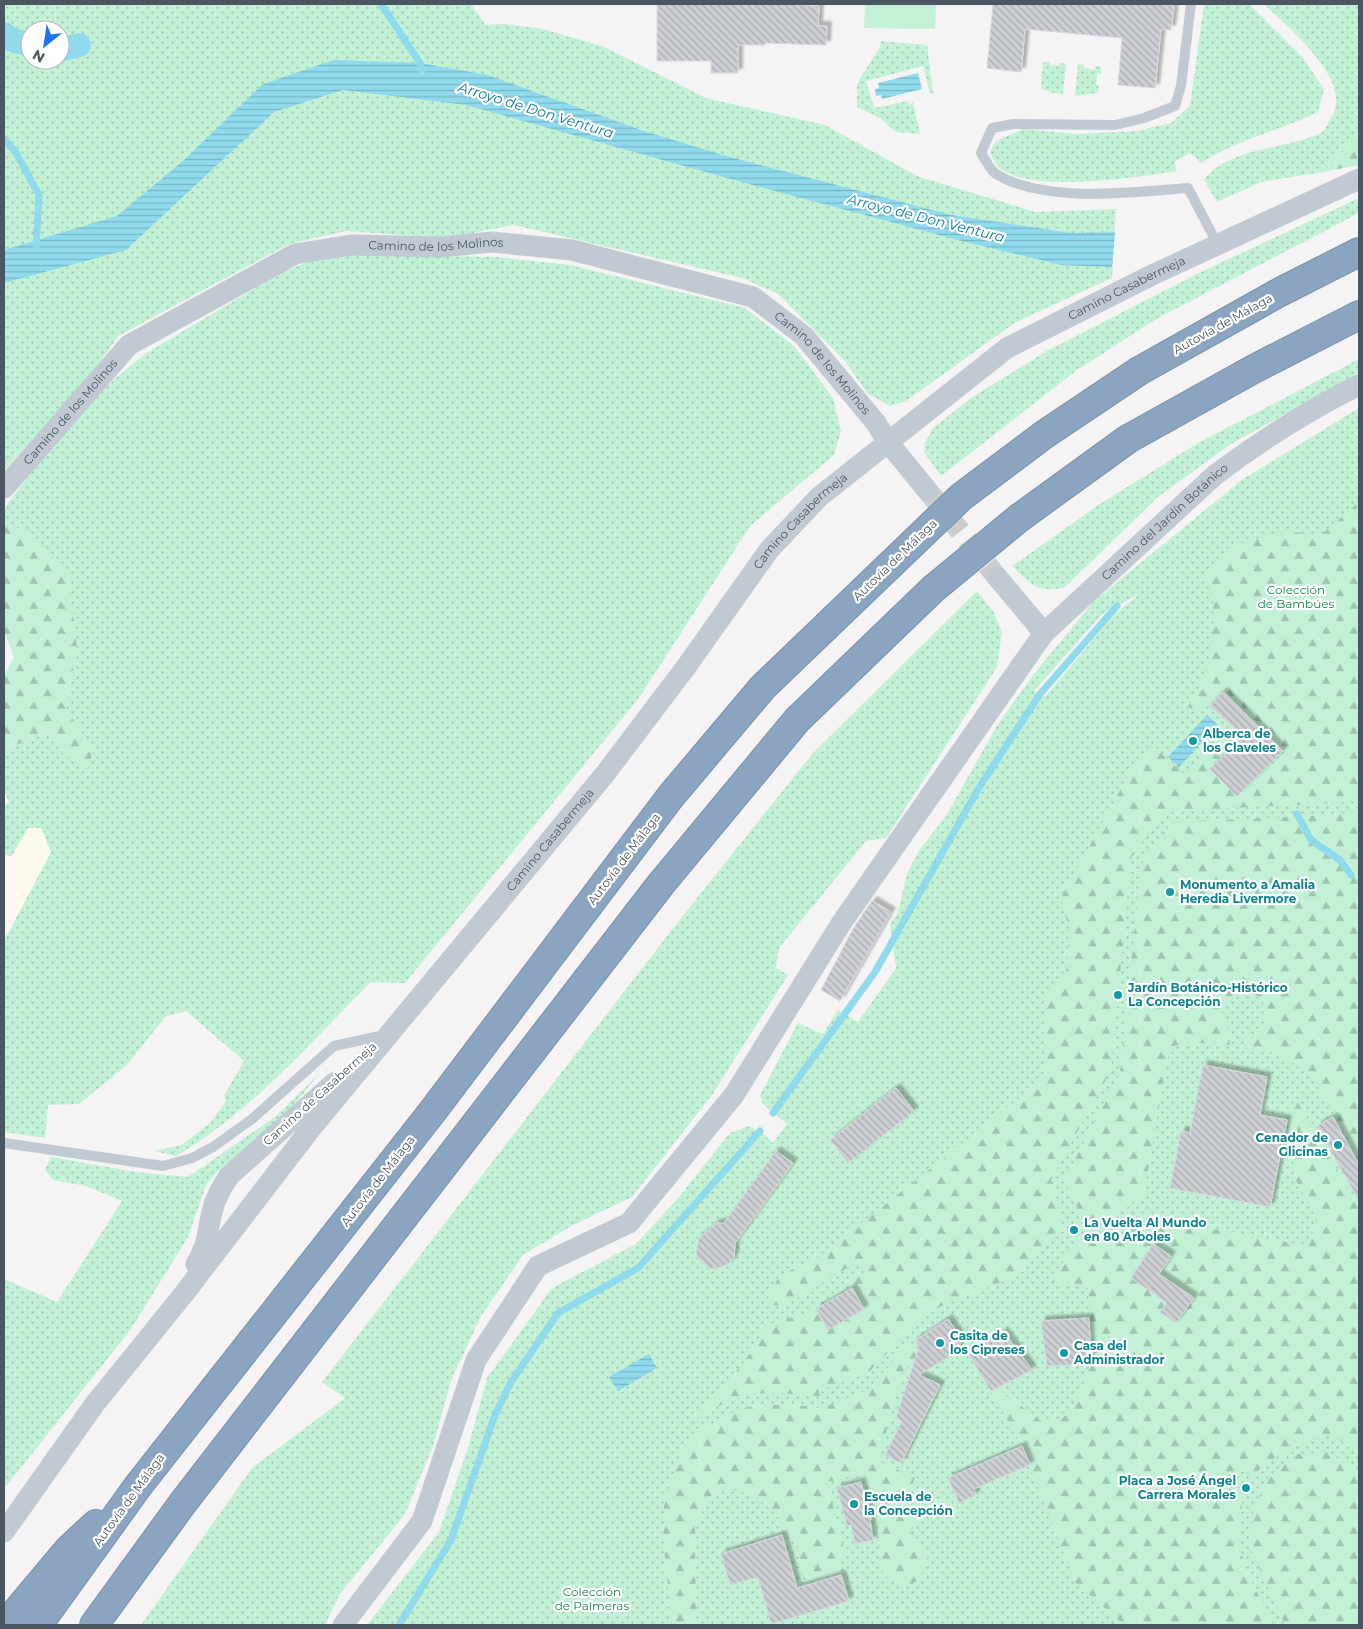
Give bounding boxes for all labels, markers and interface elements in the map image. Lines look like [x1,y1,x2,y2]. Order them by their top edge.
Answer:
north arrow [20,20,70,70]
text: N [29,46,48,67]
water label: Arroyo de Don Ventura [455,78,616,142]
water label: Arroyo de Don Ventura [845,189,1006,246]
street label: Camino de los Molinos [368,234,504,254]
street label: Camino Casabermeja [1065,253,1188,323]
street label: Autovía de Málaga [1171,290,1275,357]
street label: Camino de los Molinos [771,308,874,418]
street label: Camino de los Molinos [20,356,120,468]
street label: Camino del Jardín Botánico [1098,460,1231,583]
street label: Camino Casabermeja [750,469,850,572]
street label: Autovía de Málaga [849,516,940,604]
park label: Colección de Bambúes [1258,582,1334,611]
place label: Alberca de los Claveles [1202,726,1277,755]
marker: Alberca de los Claveles [1187,735,1199,747]
street label: Camino Casabermeja [503,785,597,894]
street label: Autovía de Málaga [584,810,663,908]
place label: Monumento a Amalia Heredia Livermore [1180,877,1315,906]
marker: Monumento a Amalia Heredia Livermore [1164,886,1176,898]
place label: Jardín Botánico-Histórico La Concepción [1127,980,1288,1009]
marker: Jardín Botánico-Histórico La Concepción [1112,989,1124,1001]
street label: Camino de Casabermeja [260,1039,380,1149]
place label: Cenador de Glicinas [1256,1130,1329,1159]
street label: Autovía de Málaga [337,1132,418,1229]
marker: Cenador de Glicinas [1332,1139,1344,1151]
place label: La Vuelta Al Mundo en 80 Arboles [1084,1215,1206,1244]
marker: La Vuelta Al Mundo en 80 Arboles [1068,1224,1080,1236]
place label: Casita de los Cipreses [950,1328,1025,1357]
marker: Casita de los Cipreses [934,1337,946,1349]
place label: Casa del Administrador [1073,1338,1165,1367]
marker: Casa del Administrador [1058,1347,1070,1359]
street label: Autovía de Málaga [90,1450,167,1549]
place label: Placa a José Ángel Carrera Morales [1119,1473,1237,1502]
marker: Placa a José Ángel Carrera Morales [1240,1482,1252,1494]
place label: Escuela de la Concepción [864,1489,953,1518]
marker: Escuela de la Concepción [848,1498,860,1510]
park label: Colección de Palmeras [555,1584,629,1613]

